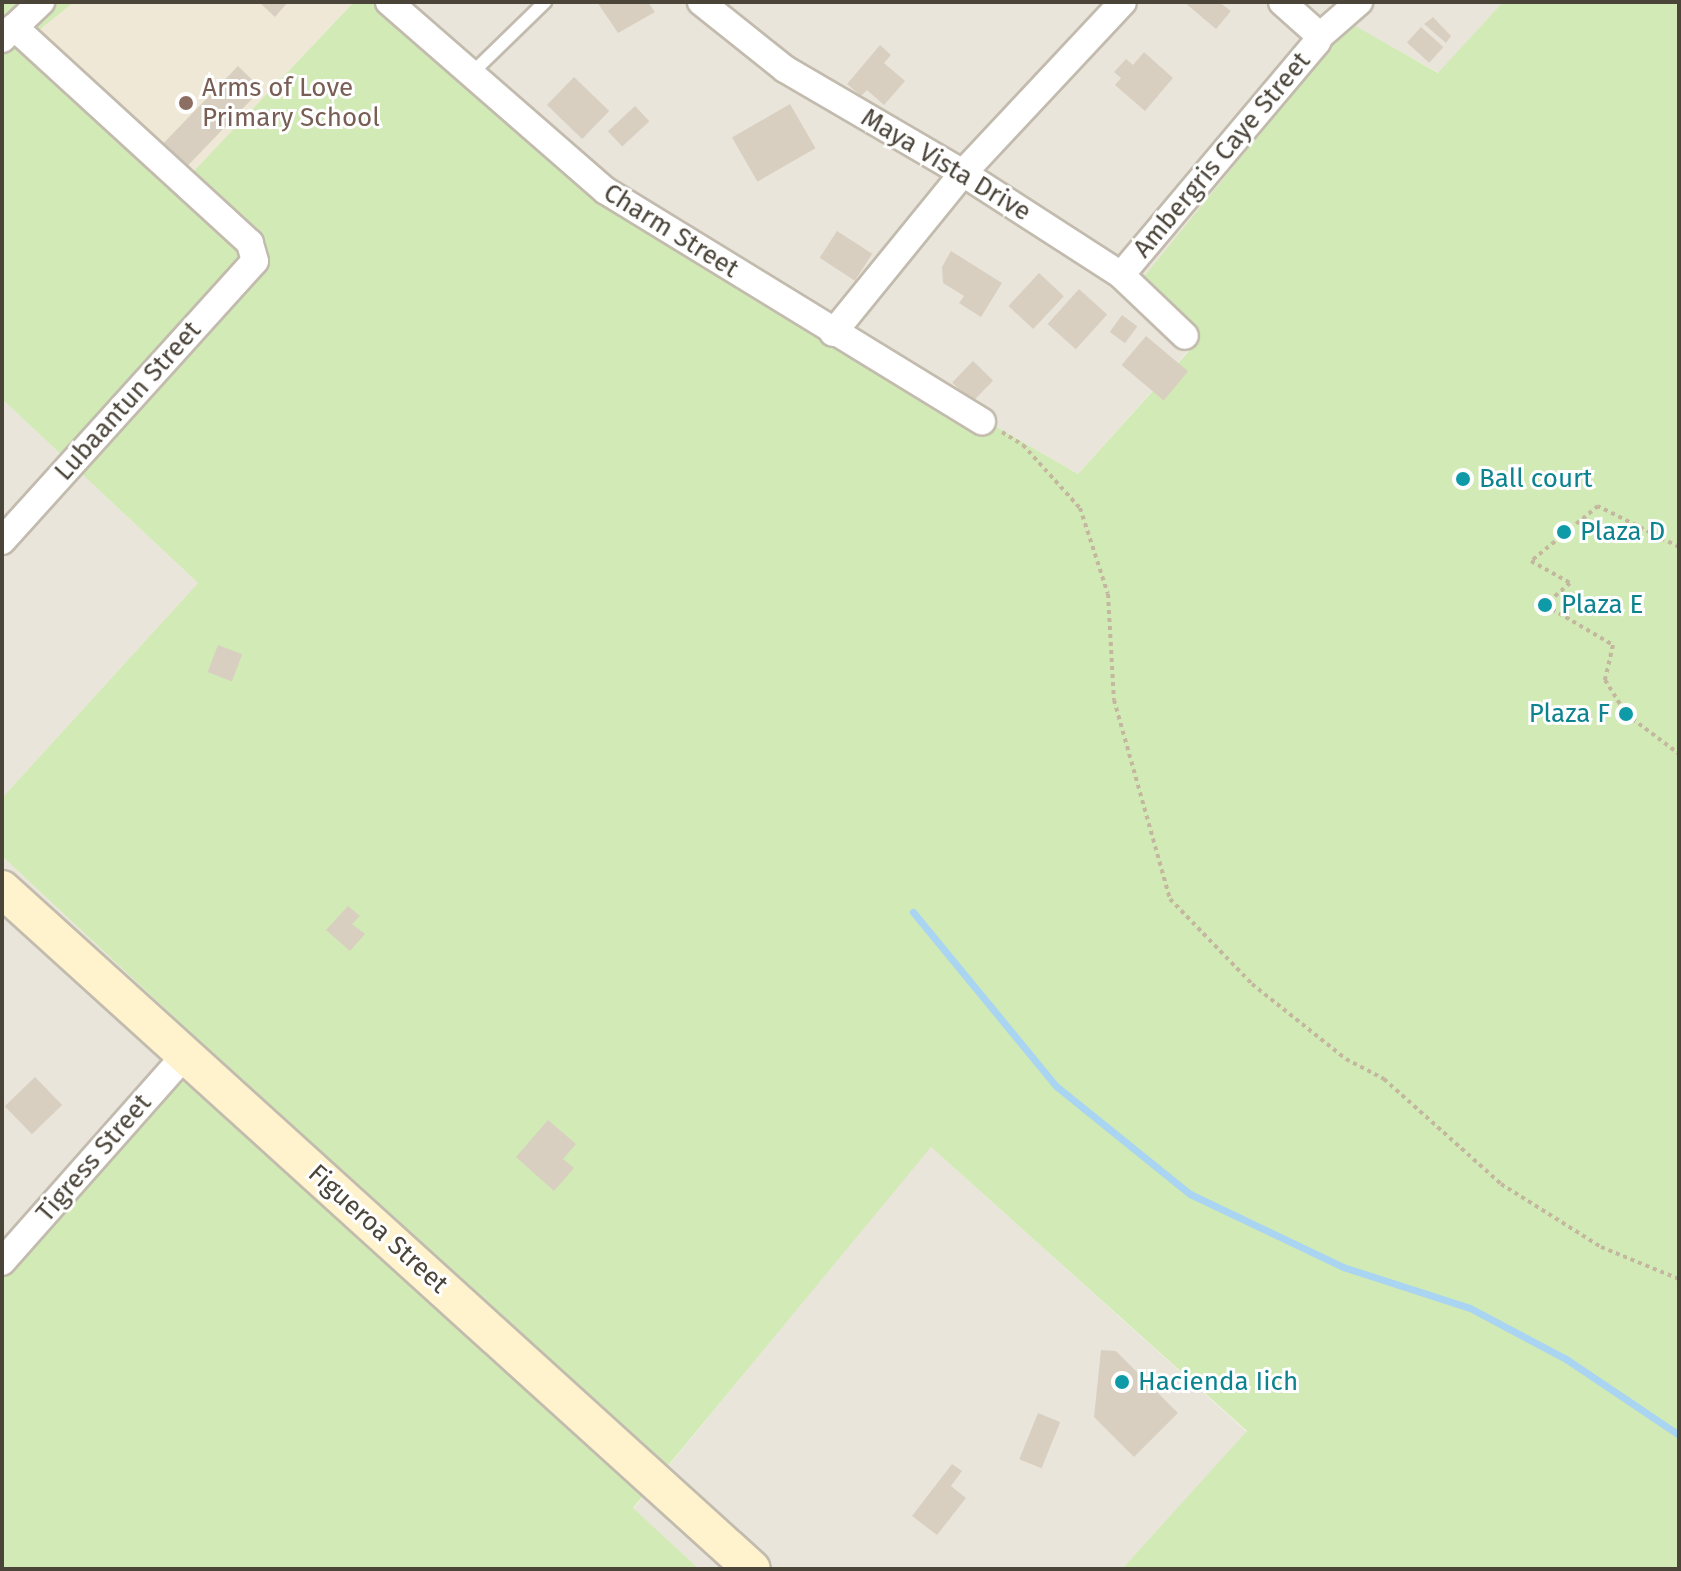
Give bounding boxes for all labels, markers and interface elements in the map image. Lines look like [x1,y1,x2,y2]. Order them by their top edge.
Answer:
street label: Ambergris Caye Street [1127,46,1317,264]
place label: Arms of Love Primary School [202,72,380,134]
marker: Arms of Love Primary School [177,94,195,112]
street label: Maya Vista Drive [855,102,1037,228]
street label: Charm Street [598,177,744,285]
street label: Lubaantun Street [48,315,208,487]
place label: Ball court [1479,463,1592,495]
marker: Ball court [1454,470,1472,488]
place label: Plaza D [1580,516,1665,548]
marker: Plaza D [1555,523,1573,541]
place label: Plaza E [1561,589,1643,621]
marker: Plaza E [1536,596,1554,614]
place label: Plaza F [1529,698,1610,730]
marker: Plaza F [1617,705,1635,723]
street label: Tigress Street [30,1088,158,1228]
street label: Figueroa Street [302,1158,454,1300]
place label: Hacienda Iich [1138,1366,1298,1398]
marker: Hacienda Iich [1113,1373,1131,1391]

